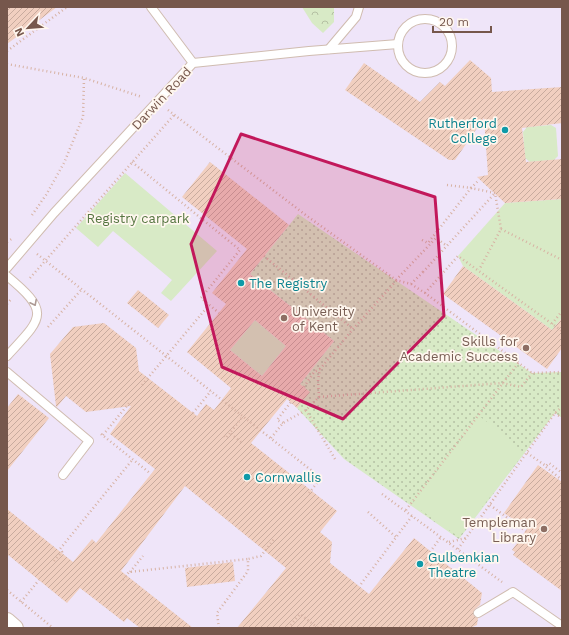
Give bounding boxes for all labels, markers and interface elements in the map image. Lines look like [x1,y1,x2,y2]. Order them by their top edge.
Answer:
north arrow [8,8,48,48]
scale bar [433,8,491,34]
text: 20 m [439,15,469,29]
text: N [12,26,27,39]
street label: Darwin Road [128,64,194,133]
place label: Rutherford College [428,116,497,146]
marker: Rutherford College [500,125,510,135]
park label: Registry carpark [87,211,190,226]
place label: The Registry [249,276,327,291]
marker: The Registry [236,278,246,288]
one-way arrow [29,299,37,307]
place label: University of Kent [292,304,355,334]
marker: University of Kent [279,313,289,323]
place label: Skills for Academic Success [400,334,518,364]
marker: Skills for Academic Success [521,343,531,353]
place label: Cornwallis [255,470,321,485]
marker: Cornwallis [242,472,252,482]
place label: Templeman Library [462,515,536,545]
marker: Templeman Library [539,524,549,534]
place label: Gulbenkian Theatre [428,550,499,580]
marker: Gulbenkian Theatre [415,559,425,569]

